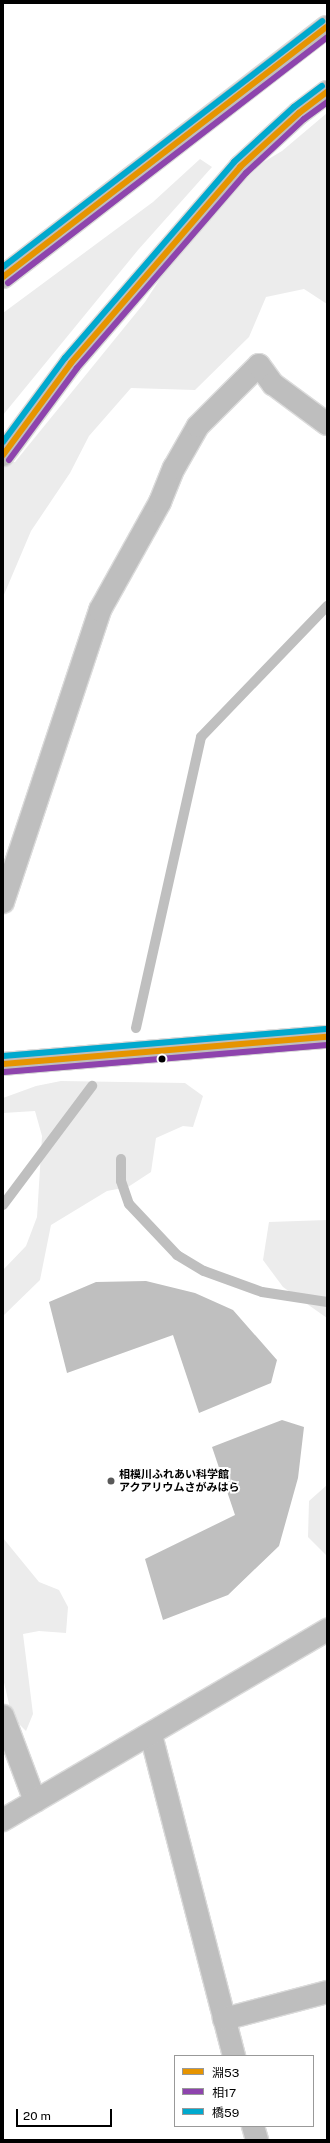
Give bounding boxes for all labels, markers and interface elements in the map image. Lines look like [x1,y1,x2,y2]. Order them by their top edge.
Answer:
unlabelled marker [157,1054,167,1064]
place label: 相模川ふれあい科学館 アクアリウムさがみはら [119,1468,240,1494]
marker: 相模川ふれあい科学館 アクアリウムさがみはら [106,1476,116,1486]
legend [174,2055,314,2127]
text: 淵53 [212,2066,239,2080]
text: 相17 [212,2086,236,2100]
scale bar [18,2101,114,2127]
text: 橋59 [212,2106,239,2120]
text: 20 m [23,2109,51,2123]

